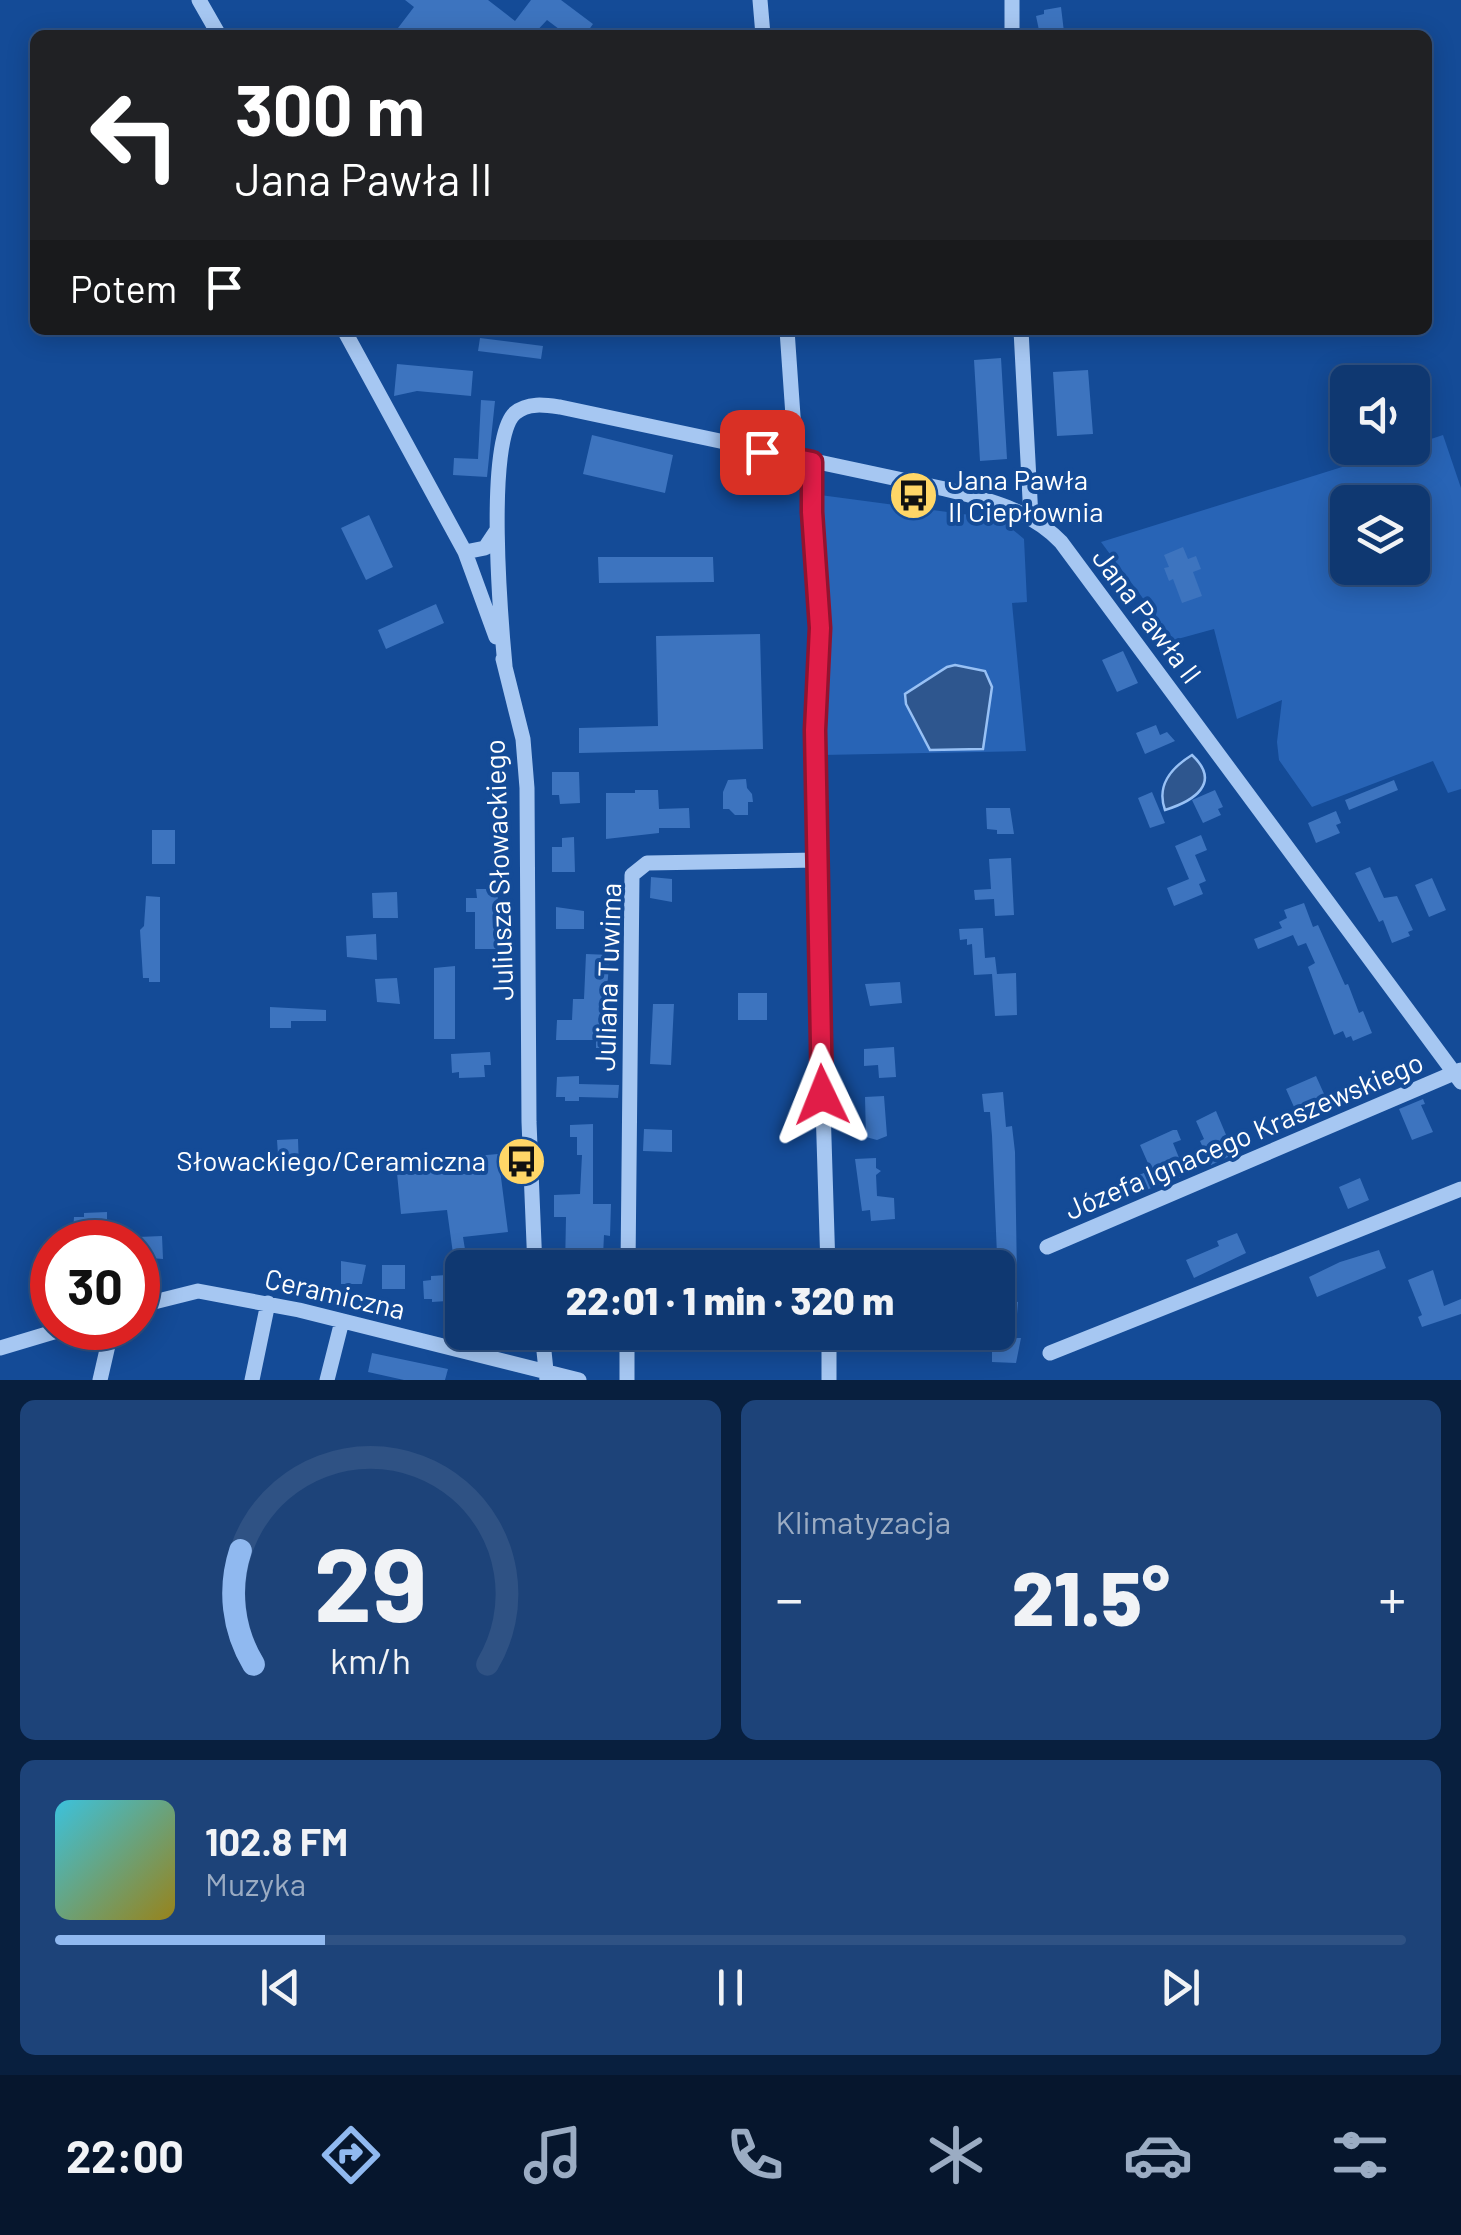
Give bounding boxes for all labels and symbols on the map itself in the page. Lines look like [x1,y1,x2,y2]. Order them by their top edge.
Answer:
pin [720,410,805,495]
place label: Jana Pawła II Ciepłownia [948,462,1104,528]
bus stop icon: Jana Pawła II Ciepłownia [887,470,939,522]
street label: Jana Pawła II [1086,541,1210,690]
street label: Juliusza Słowackiego [476,739,520,1001]
street label: Juliana Tuwima [587,882,627,1072]
position arrow [770,1043,874,1147]
street label: Józefa Ignacego Kraszewskiego [1059,1044,1428,1226]
bus stop icon: Słowackiego/Ceramiczna [495,1135,547,1187]
place label: Słowackiego/Ceramiczna [176,1143,486,1177]
speed limit sign: 30 [30,1220,160,1350]
street label: Ceramiczna [262,1260,409,1326]

